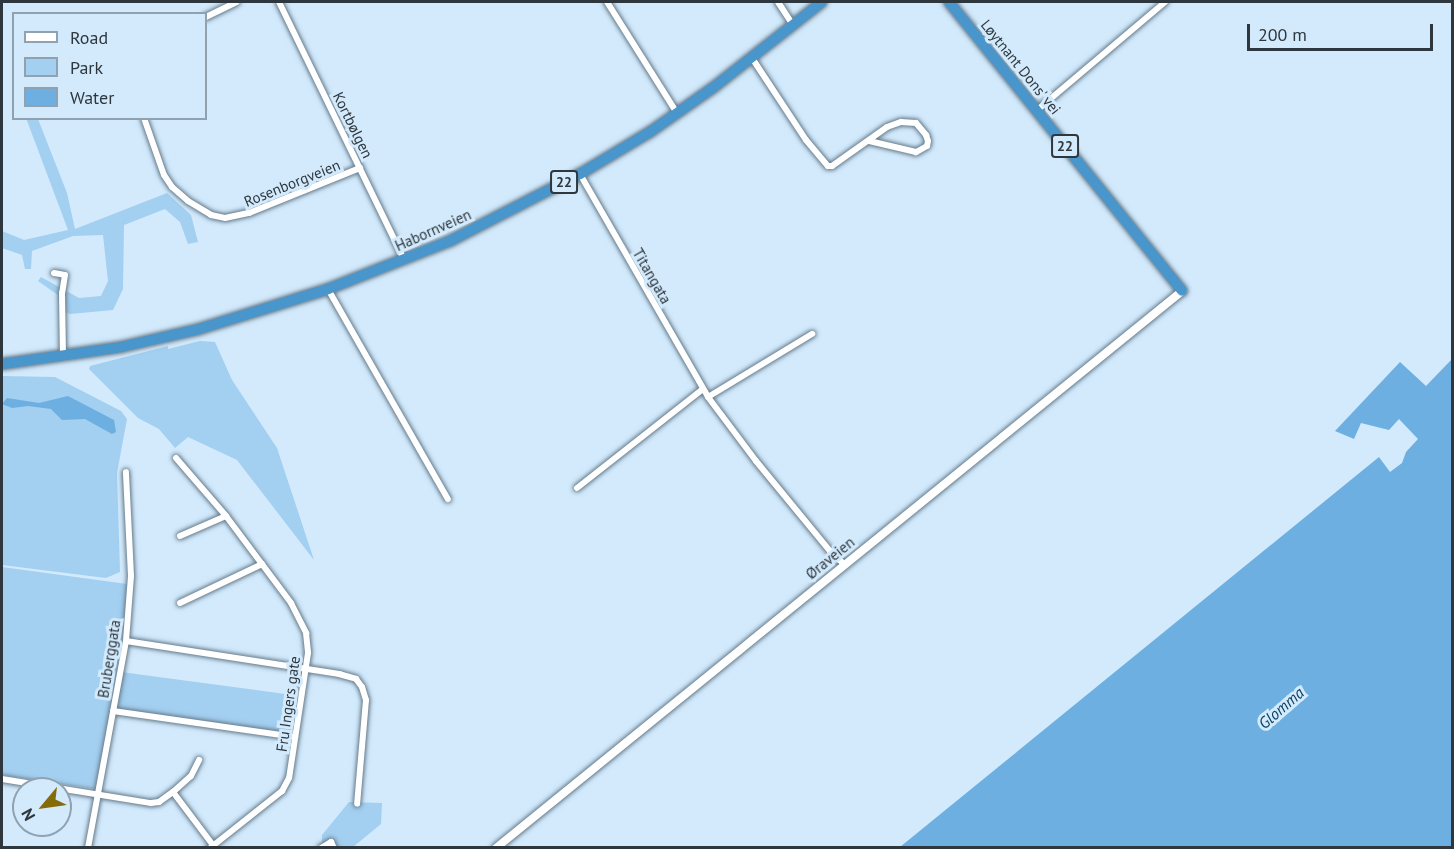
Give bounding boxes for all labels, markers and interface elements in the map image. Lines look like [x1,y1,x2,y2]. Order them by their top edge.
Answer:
legend [12,12,207,120]
scale bar [1250,12,1436,50]
street label: Løytnant Dons' vei [977,15,1065,119]
text: 200 m [1258,23,1307,46]
text: Road [70,26,108,49]
text: Park [70,56,103,79]
text: Water [70,86,114,109]
street label: Kortbølgen [329,89,377,161]
road number: 22 [1050,135,1080,157]
street label: Rosenborgveien [241,156,343,210]
road number: 22 [549,171,579,193]
street label: Habornveien [392,205,474,255]
street label: Titangata [629,245,675,307]
street label: Øraveien [802,533,858,583]
street label: Bruberggata [94,619,124,699]
street label: Fru Ingers gate [272,655,304,753]
water label: Glomma [1254,683,1308,733]
north arrow [12,777,72,837]
text: N [17,805,39,824]

